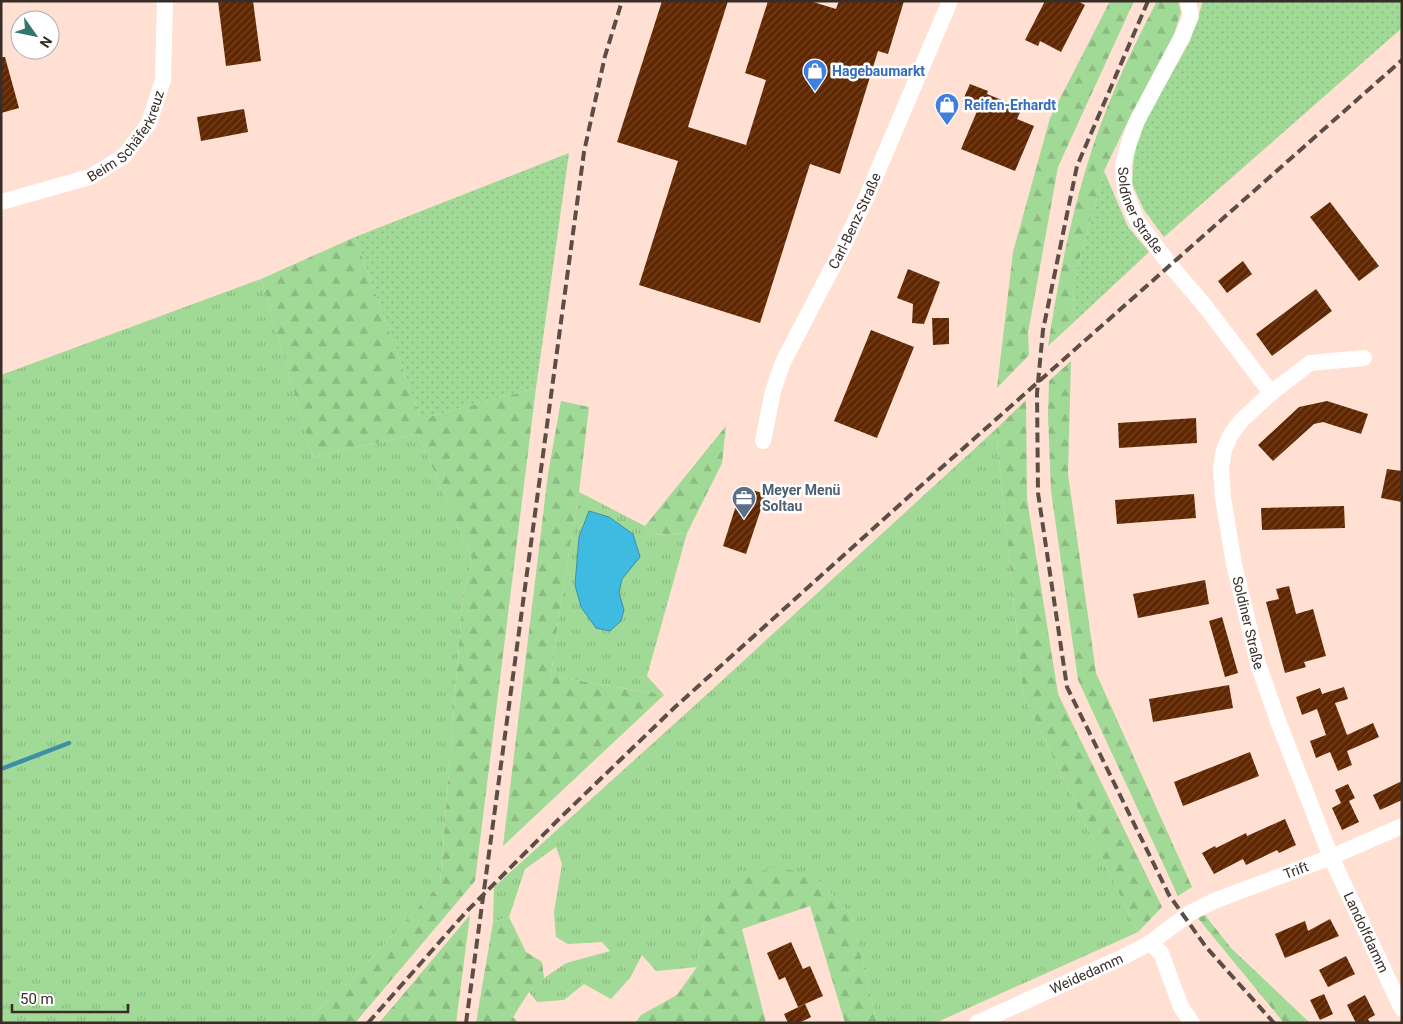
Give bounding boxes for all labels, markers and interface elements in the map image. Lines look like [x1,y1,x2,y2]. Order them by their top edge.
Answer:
north arrow [10,10,60,60]
text: N [36,34,55,51]
shop icon: Hagebaumarkt [802,58,828,92]
place label: Hagebaumarkt [832,63,925,79]
street label: Beim Schäferkreuz [84,88,167,185]
shop icon: Reifen-Erhardt [934,92,960,126]
place label: Reifen-Erhardt [964,97,1056,113]
street label: Soldiner Straße [1115,166,1167,257]
street label: Carl-Benz-Straße [825,170,884,272]
place label: Meyer Menü Soltau [762,482,841,514]
office icon: Meyer Menü Soltau [731,485,757,519]
street label: Soldiner Straße [1229,575,1267,672]
street label: Trift [1281,858,1311,882]
street label: Landolfdamm [1341,890,1392,975]
street label: Weidedamm [1047,950,1125,997]
scale bar [12,982,129,1014]
text: 50 m [20,990,54,1008]

